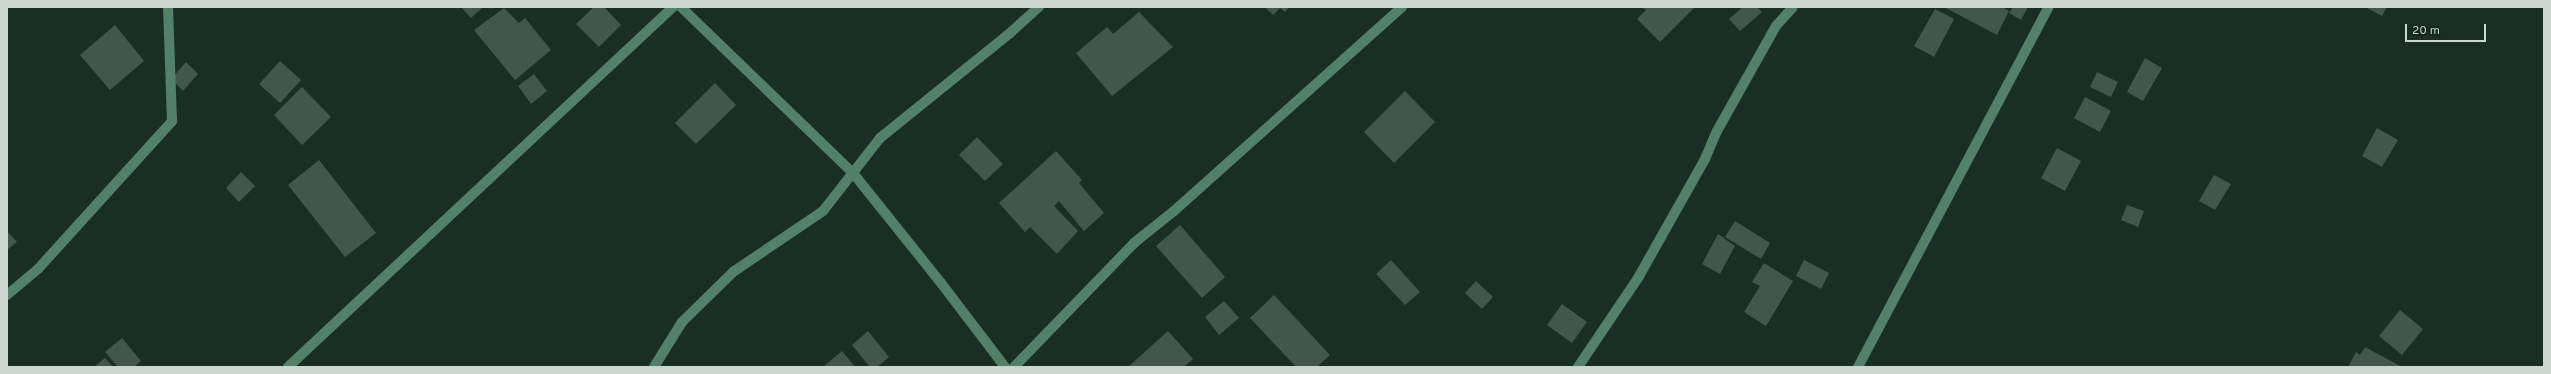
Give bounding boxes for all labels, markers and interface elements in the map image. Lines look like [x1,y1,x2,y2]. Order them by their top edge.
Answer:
scale bar [2407,16,2488,42]
text: 20 m [2412,23,2440,39]

